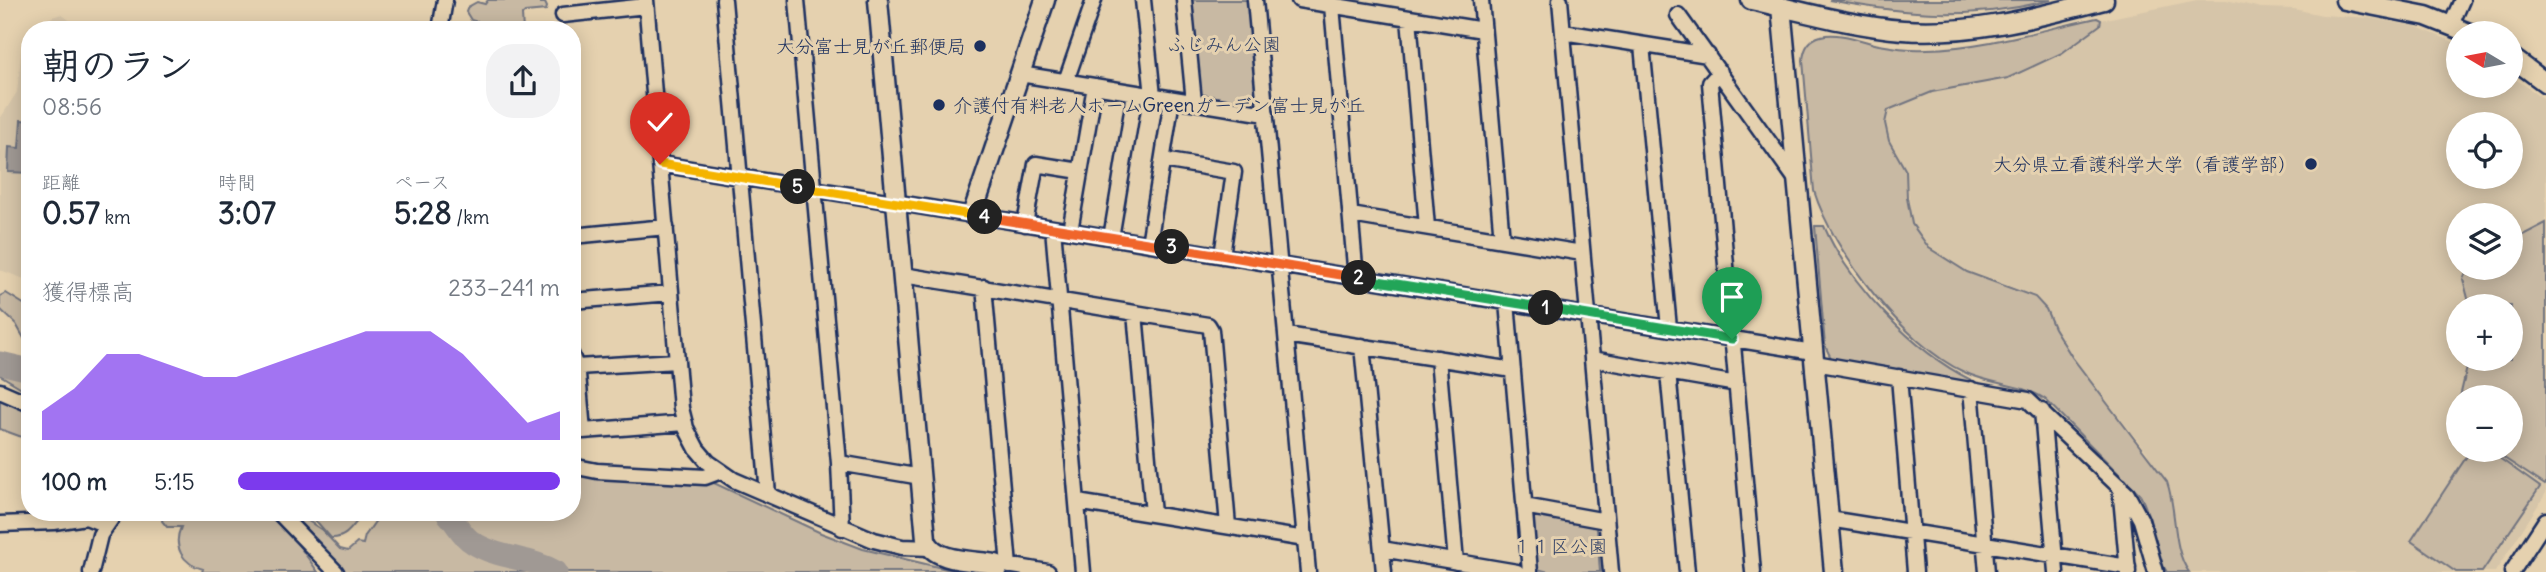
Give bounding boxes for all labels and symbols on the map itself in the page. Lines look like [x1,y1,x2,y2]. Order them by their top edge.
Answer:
north arrow [2446,21,2524,98]
park label: ふじみん公園 [1167,32,1281,56]
place label: 大分富士見が丘郵便局 [776,34,966,58]
marker: 大分富士見が丘郵便局 [972,38,988,54]
pin [630,92,690,164]
place label: 介護付有料老人ホームGreenガーデン富士見が丘 [953,93,1366,117]
marker: 介護付有料老人ホームGreenガーデン富士見が丘 [931,97,947,113]
place label: 大分県立看護科学大学（看護学部） [1993,152,2297,176]
marker: 大分県立看護科学大学（看護学部） [2303,156,2319,172]
pin: 5 [780,170,816,204]
pin: 4 [968,200,1002,234]
pin: 3 [1154,230,1190,264]
pin: 2 [1342,260,1376,296]
pin [1702,267,1762,339]
pin: 1 [1528,290,1564,326]
park label: １１区公園 [1512,534,1608,558]

